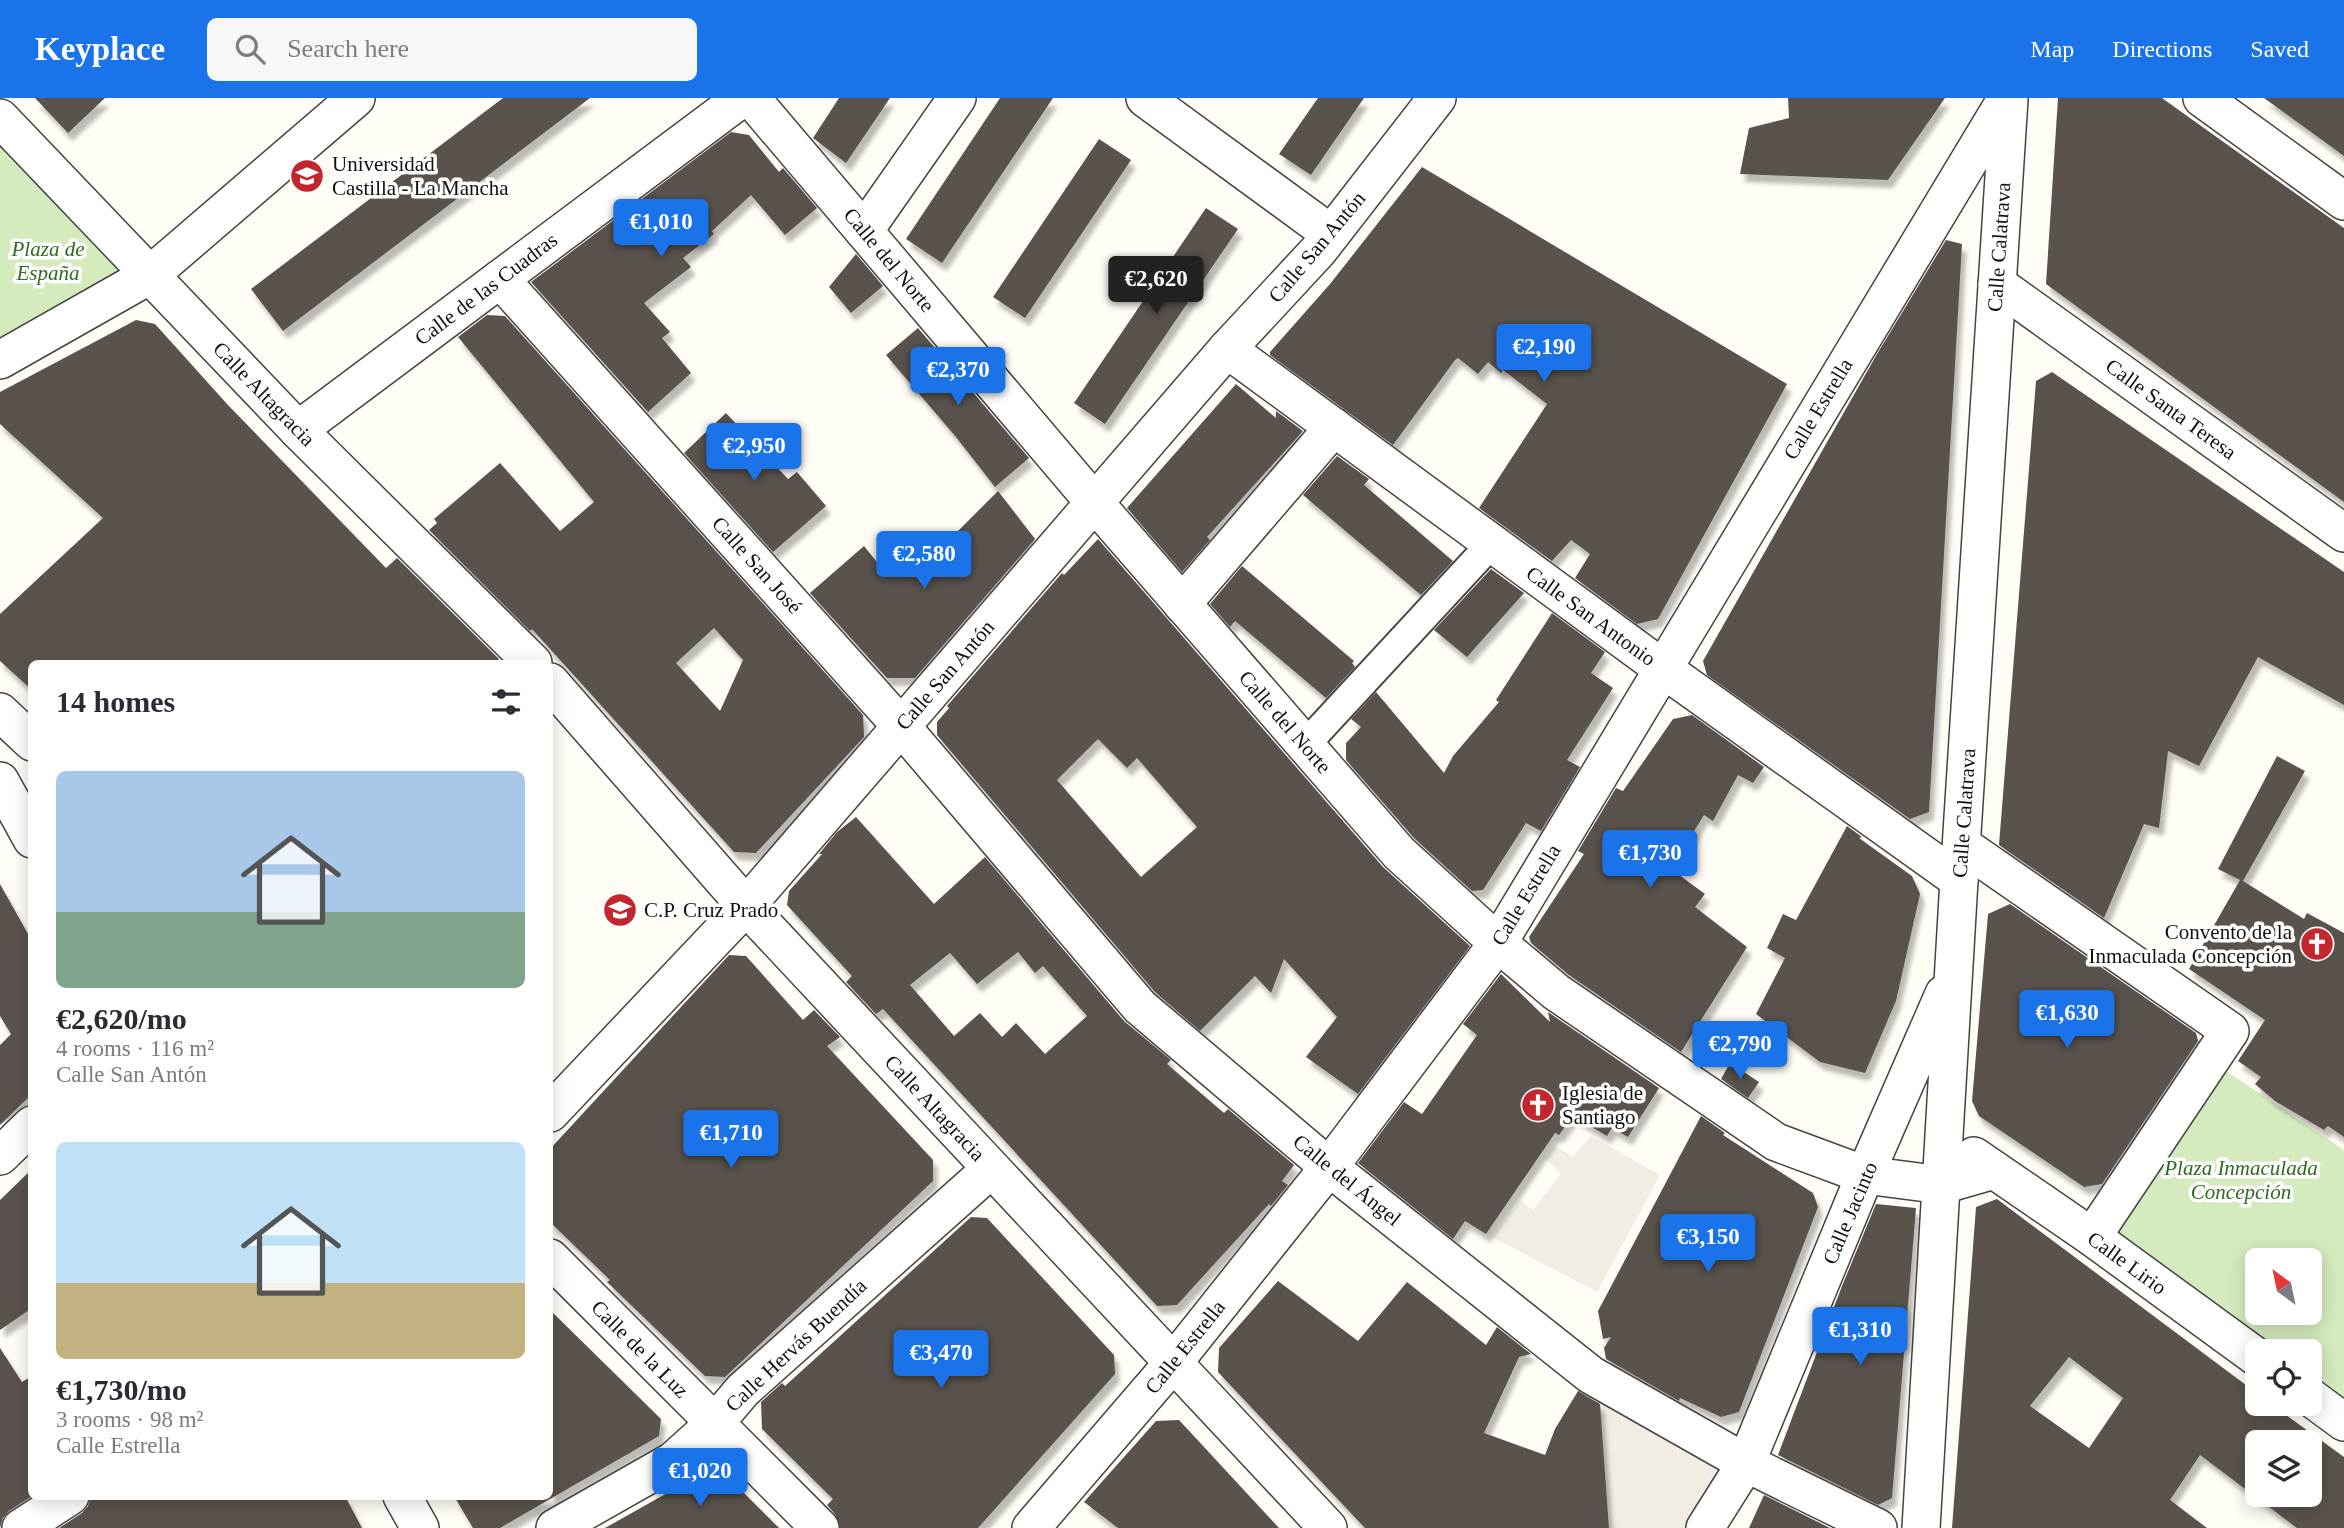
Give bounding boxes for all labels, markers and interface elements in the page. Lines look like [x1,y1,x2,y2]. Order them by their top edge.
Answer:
search box [207,18,697,81]
icon: search [231,30,269,68]
text: Keyplace [35,31,165,67]
text: Search here [287,34,409,63]
text: Map [2030,36,2074,62]
text: Directions [2112,36,2212,62]
text: Saved [2250,36,2309,62]
place label: Universidad Castilla - La Mancha [332,152,509,200]
school or university icon: Universidad Castilla - La Mancha [288,157,326,195]
street label: Calle Calatrava [1982,181,2016,313]
street label: Calle San Antón [1264,186,1371,307]
pin: €1,010 [604,200,718,259]
street label: Calle del Norte [839,203,939,317]
text: €1,010 [629,209,693,234]
street label: Calle de las Cuadras [410,228,562,350]
park label: Plaza de España [11,237,84,285]
pin: €2,620 [1099,256,1213,316]
text: €2,620 [1124,266,1188,291]
pin: €2,190 [1487,324,1601,384]
text: €2,190 [1512,334,1576,359]
street label: Calle Altagracia [208,337,320,452]
pin: €2,370 [901,348,1015,407]
street label: Calle Estrella [1778,354,1858,464]
street label: Calle Santa Teresa [2101,354,2242,465]
text: €2,370 [926,357,990,382]
pin: €2,950 [697,424,811,483]
text: €2,950 [722,433,786,458]
street label: Calle San José [707,511,807,619]
pin: €2,580 [867,532,981,591]
text: €2,580 [892,541,956,566]
street label: Calle San Antonio [1522,561,1660,671]
street label: Calle San Antón [891,615,1000,735]
street label: Calle del Norte [1234,666,1336,778]
icon: filters [487,683,525,721]
text: 14 homes [56,685,175,718]
street label: Calle Calatrava [1947,747,1981,879]
icon: home [228,817,354,943]
pin: €1,730 [1593,830,1707,890]
street label: Calle Estrella [1486,840,1566,950]
text: €1,730 [1618,840,1682,865]
school or university icon: C.P. Cruz Prado [601,891,639,929]
place label: C.P. Cruz Prado [644,898,778,922]
place label: Convento de la Inmaculada Concepción [2089,920,2293,968]
church icon: Convento de la Inmaculada Concepción [2298,925,2336,963]
pin: €1,630 [2010,990,2124,1050]
text: €1,630 [2035,1000,2099,1025]
text: €2,620/mo [56,1002,187,1035]
pin: €2,790 [1683,1021,1797,1081]
text: €2,790 [1708,1031,1772,1056]
text: 4 rooms · 116 m² [56,1036,214,1061]
street label: Calle Altagracia [880,1050,991,1166]
text: Calle San Antón [56,1062,207,1087]
place label: Iglesia de Santiago [1562,1081,1643,1129]
church icon: Iglesia de Santiago [1519,1086,1557,1124]
pin: €1,710 [674,1110,788,1170]
text: €1,710 [699,1120,763,1145]
street label: Calle del Ángel [1288,1129,1406,1231]
park label: Plaza Inmaculada Concepción [2163,1156,2318,1204]
street label: Calle Jacinto [1818,1158,1882,1268]
icon: home [228,1188,354,1314]
pin: €3,150 [1651,1214,1765,1274]
text: €3,150 [1676,1224,1740,1249]
street label: Calle Lirio [2083,1226,2171,1300]
north arrow [2245,1248,2322,1325]
map controls [2245,1248,2322,1507]
street label: Calle Hervás Buendía [720,1273,872,1417]
street label: Calle de la Luz [586,1295,694,1403]
street label: Calle Estrella [1140,1295,1231,1399]
pin: €1,310 [1803,1308,1917,1367]
text: €1,310 [1828,1317,1892,1342]
pin: €3,470 [884,1330,998,1390]
button: locate [2245,1339,2322,1416]
text: €3,470 [909,1340,973,1365]
text: €1,730/mo [56,1373,187,1406]
text: 3 rooms · 98 m² [56,1407,203,1432]
button: layers [2245,1430,2322,1507]
text: Calle Estrella [56,1433,181,1458]
pin: €1,020 [643,1448,757,1508]
text: €1,020 [668,1458,732,1483]

